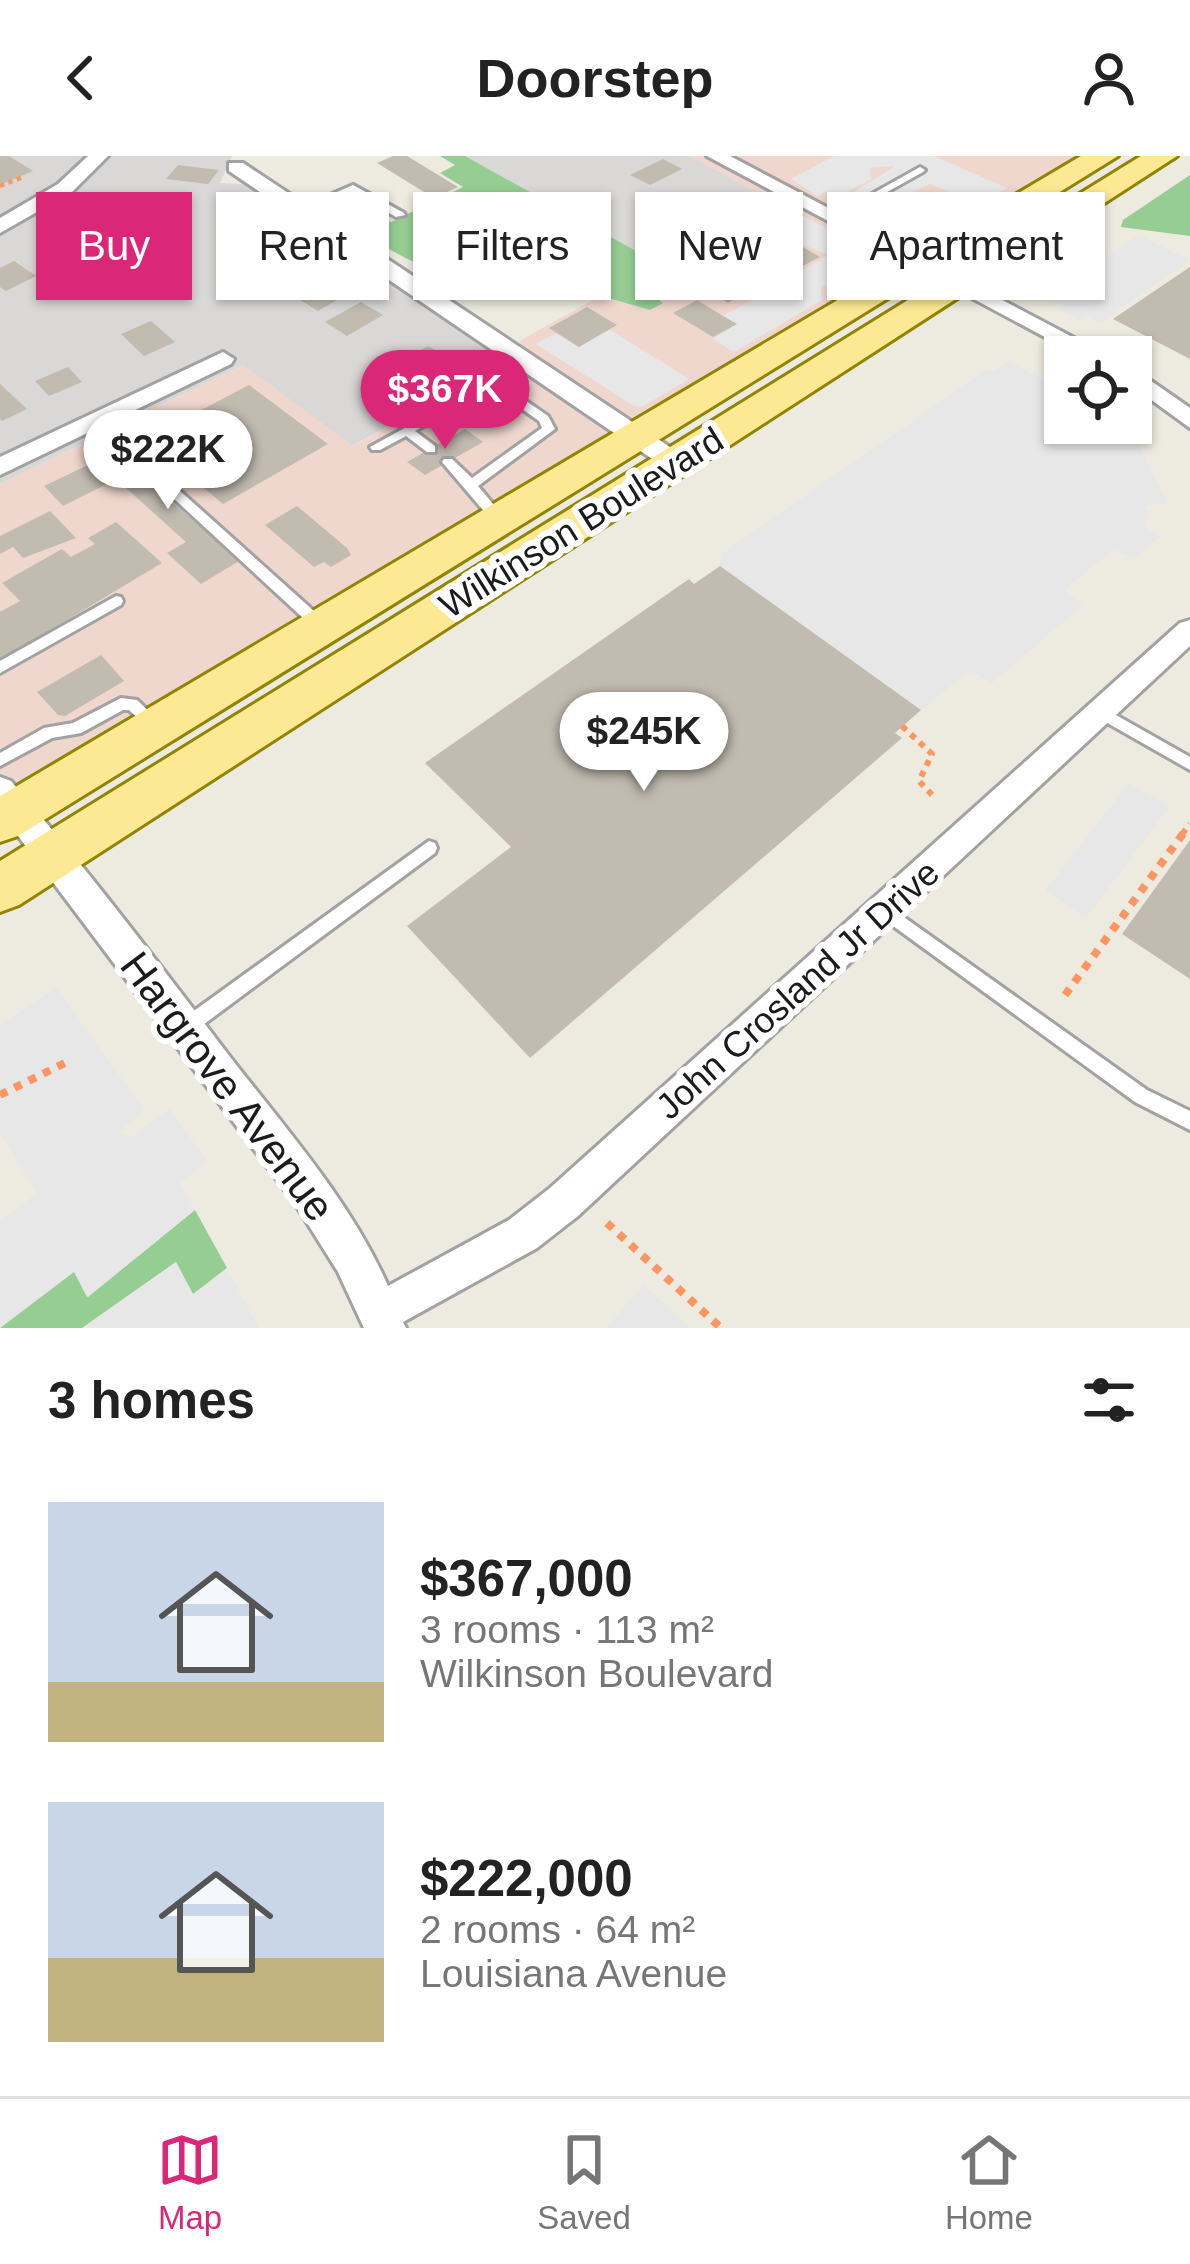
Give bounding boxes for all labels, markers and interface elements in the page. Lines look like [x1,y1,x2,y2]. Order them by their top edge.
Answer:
icon: back [48,45,114,111]
icon: person [1076,45,1142,111]
text: Doorstep [476,48,714,108]
chip: Buy [36,192,192,300]
chip: Rent [216,192,389,300]
chip: Filters [413,192,611,300]
chip: New [635,192,803,300]
chip: Apartment [827,192,1105,300]
map controls [1044,336,1152,444]
button: locate [1044,336,1152,444]
pin: $367K [361,350,529,452]
text: $367K [388,367,502,410]
pin: $222K [84,410,252,512]
street label: Wilkinson Boulevard [432,419,730,626]
text: $222K [111,427,225,470]
pin: $245K [560,692,728,794]
text: $245K [587,709,701,752]
street label: John Crosland Jr Drive [648,852,947,1127]
street label: Hargrove Avenue [111,943,344,1230]
icon: filters [1076,1367,1142,1433]
text: 3 homes [48,1372,255,1429]
icon: home [144,1550,288,1694]
text: $367,000 [420,1550,633,1607]
text: 3 rooms · 113 m² [420,1608,714,1651]
text: Wilkinson Boulevard [420,1652,773,1695]
icon: home [144,1850,288,1994]
text: $222,000 [420,1850,633,1907]
text: 2 rooms · 64 m² [420,1908,695,1951]
text: Louisiana Avenue [420,1952,727,1995]
tab: Map [157,2127,223,2237]
tab: Saved [537,2127,631,2237]
tab: Home [945,2127,1033,2237]

